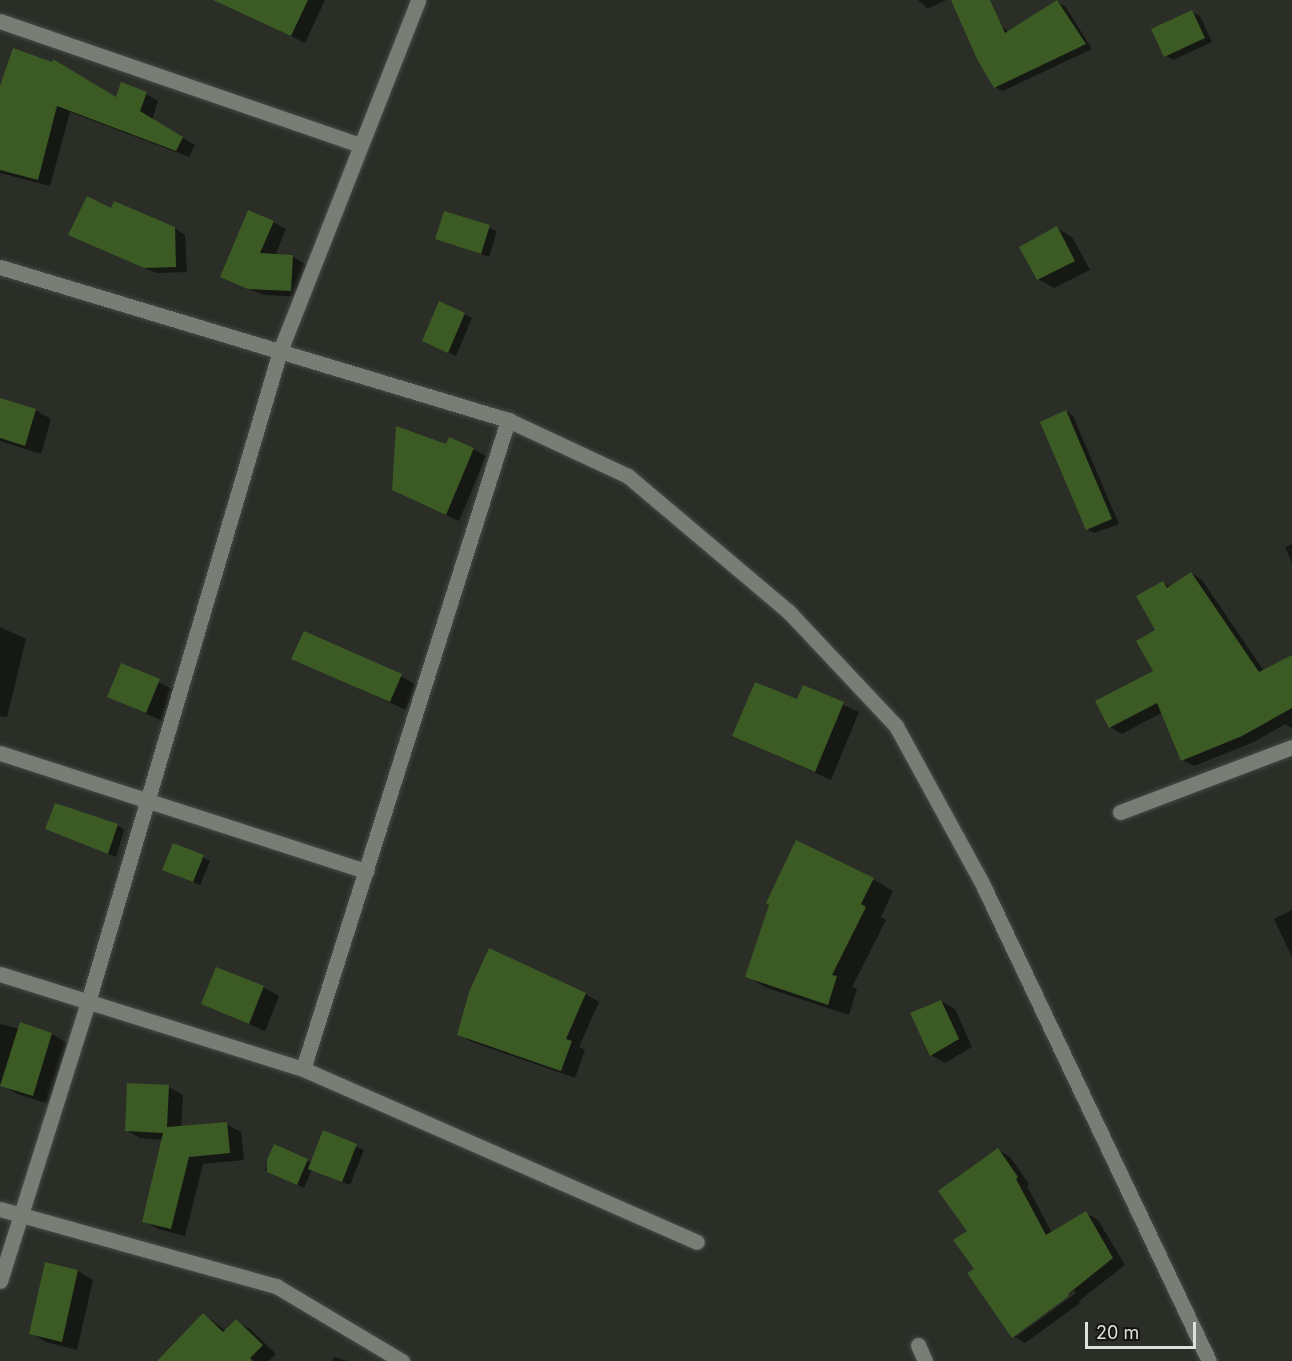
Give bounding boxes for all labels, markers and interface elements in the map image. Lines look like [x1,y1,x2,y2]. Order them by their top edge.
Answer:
scale bar [1088,1310,1199,1348]
text: 20 m [1096,1322,1139,1343]

